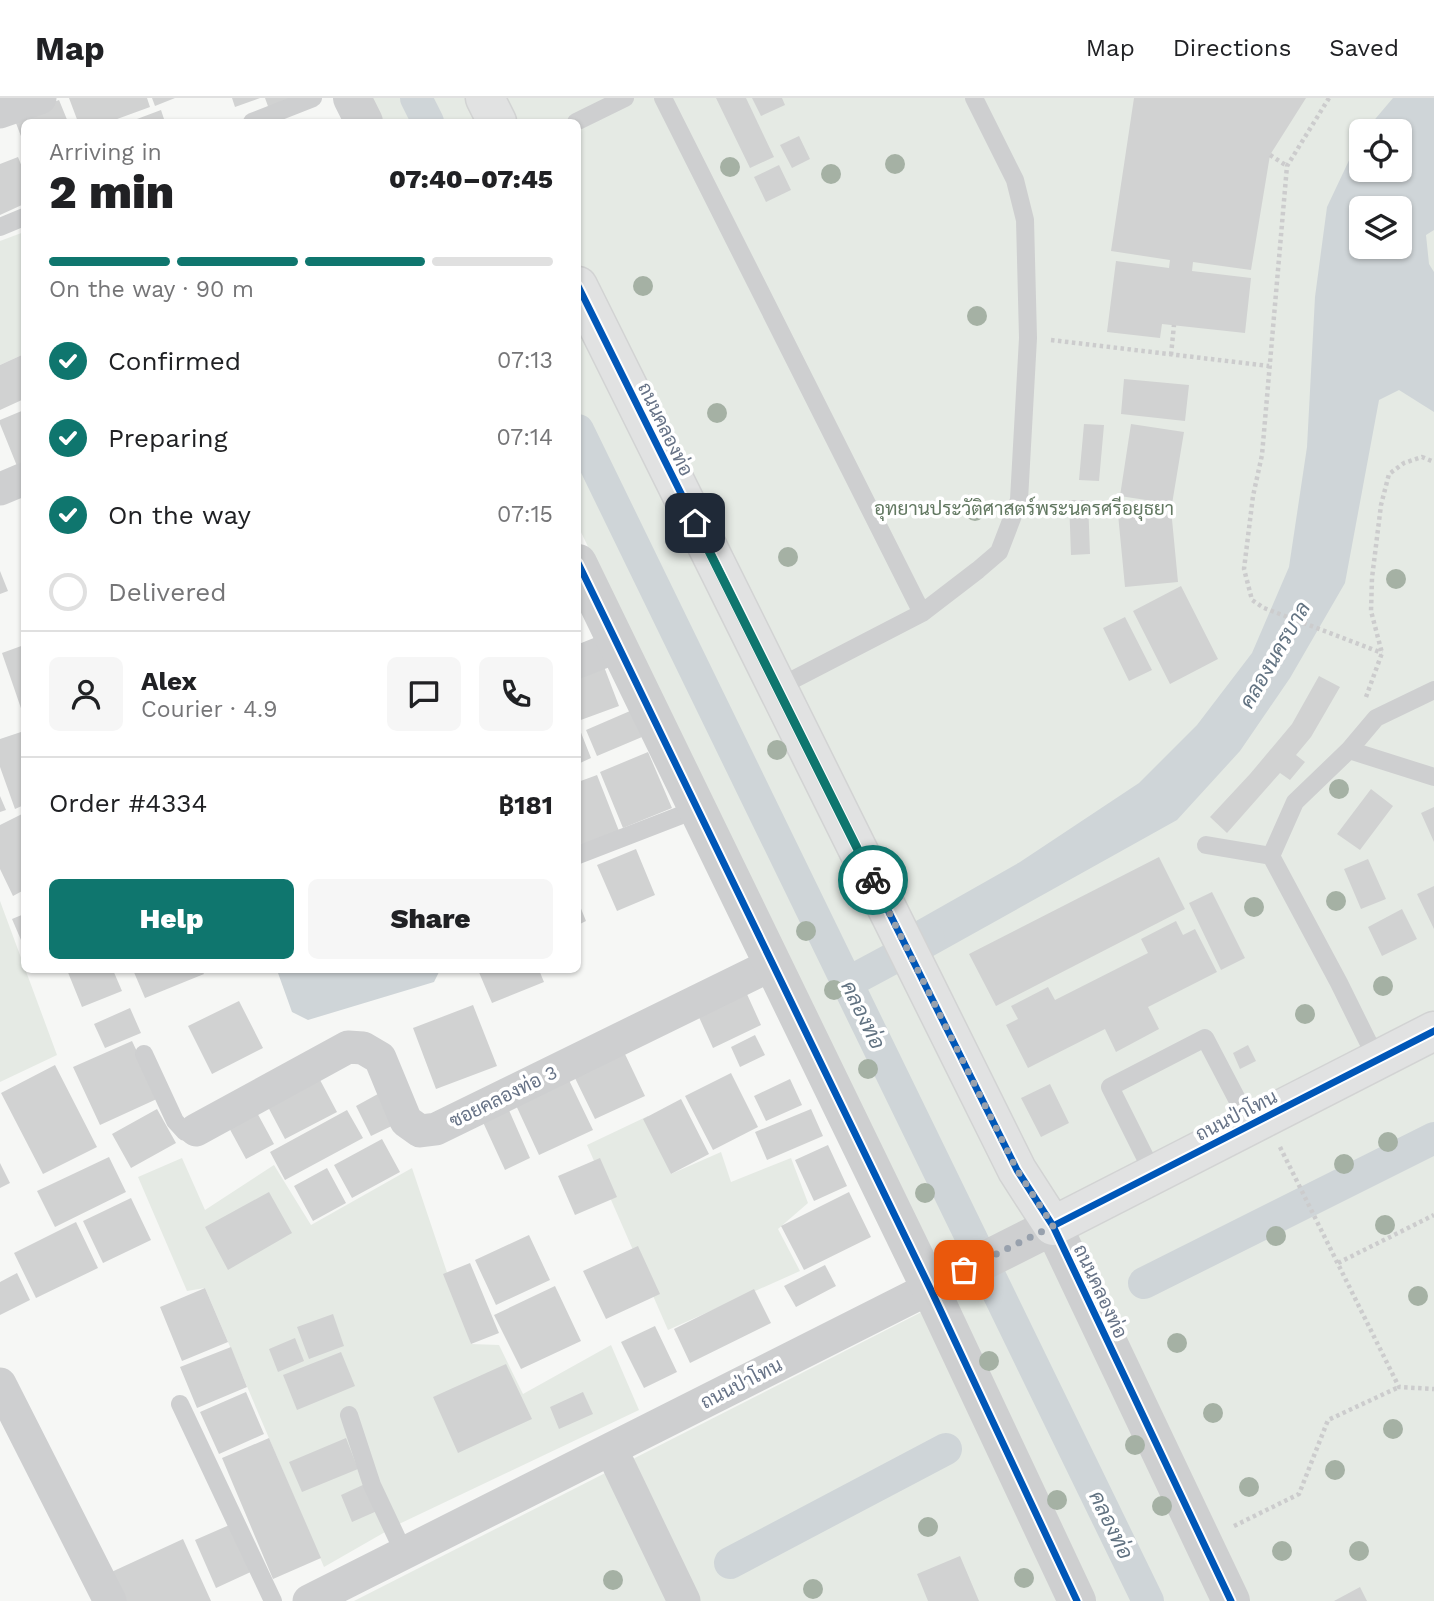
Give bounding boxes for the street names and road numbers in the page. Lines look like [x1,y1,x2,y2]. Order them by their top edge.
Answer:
street label: ถนนคลองท่อ [633,379,698,480]
street label: ซอยคลองท่อ 3 [446,1060,561,1132]
street label: ถนนป่าโทน [1191,1084,1281,1146]
street label: ถนนคลองท่อ [1069,1241,1132,1342]
street label: ถนนป่าโทน [696,1352,786,1414]

